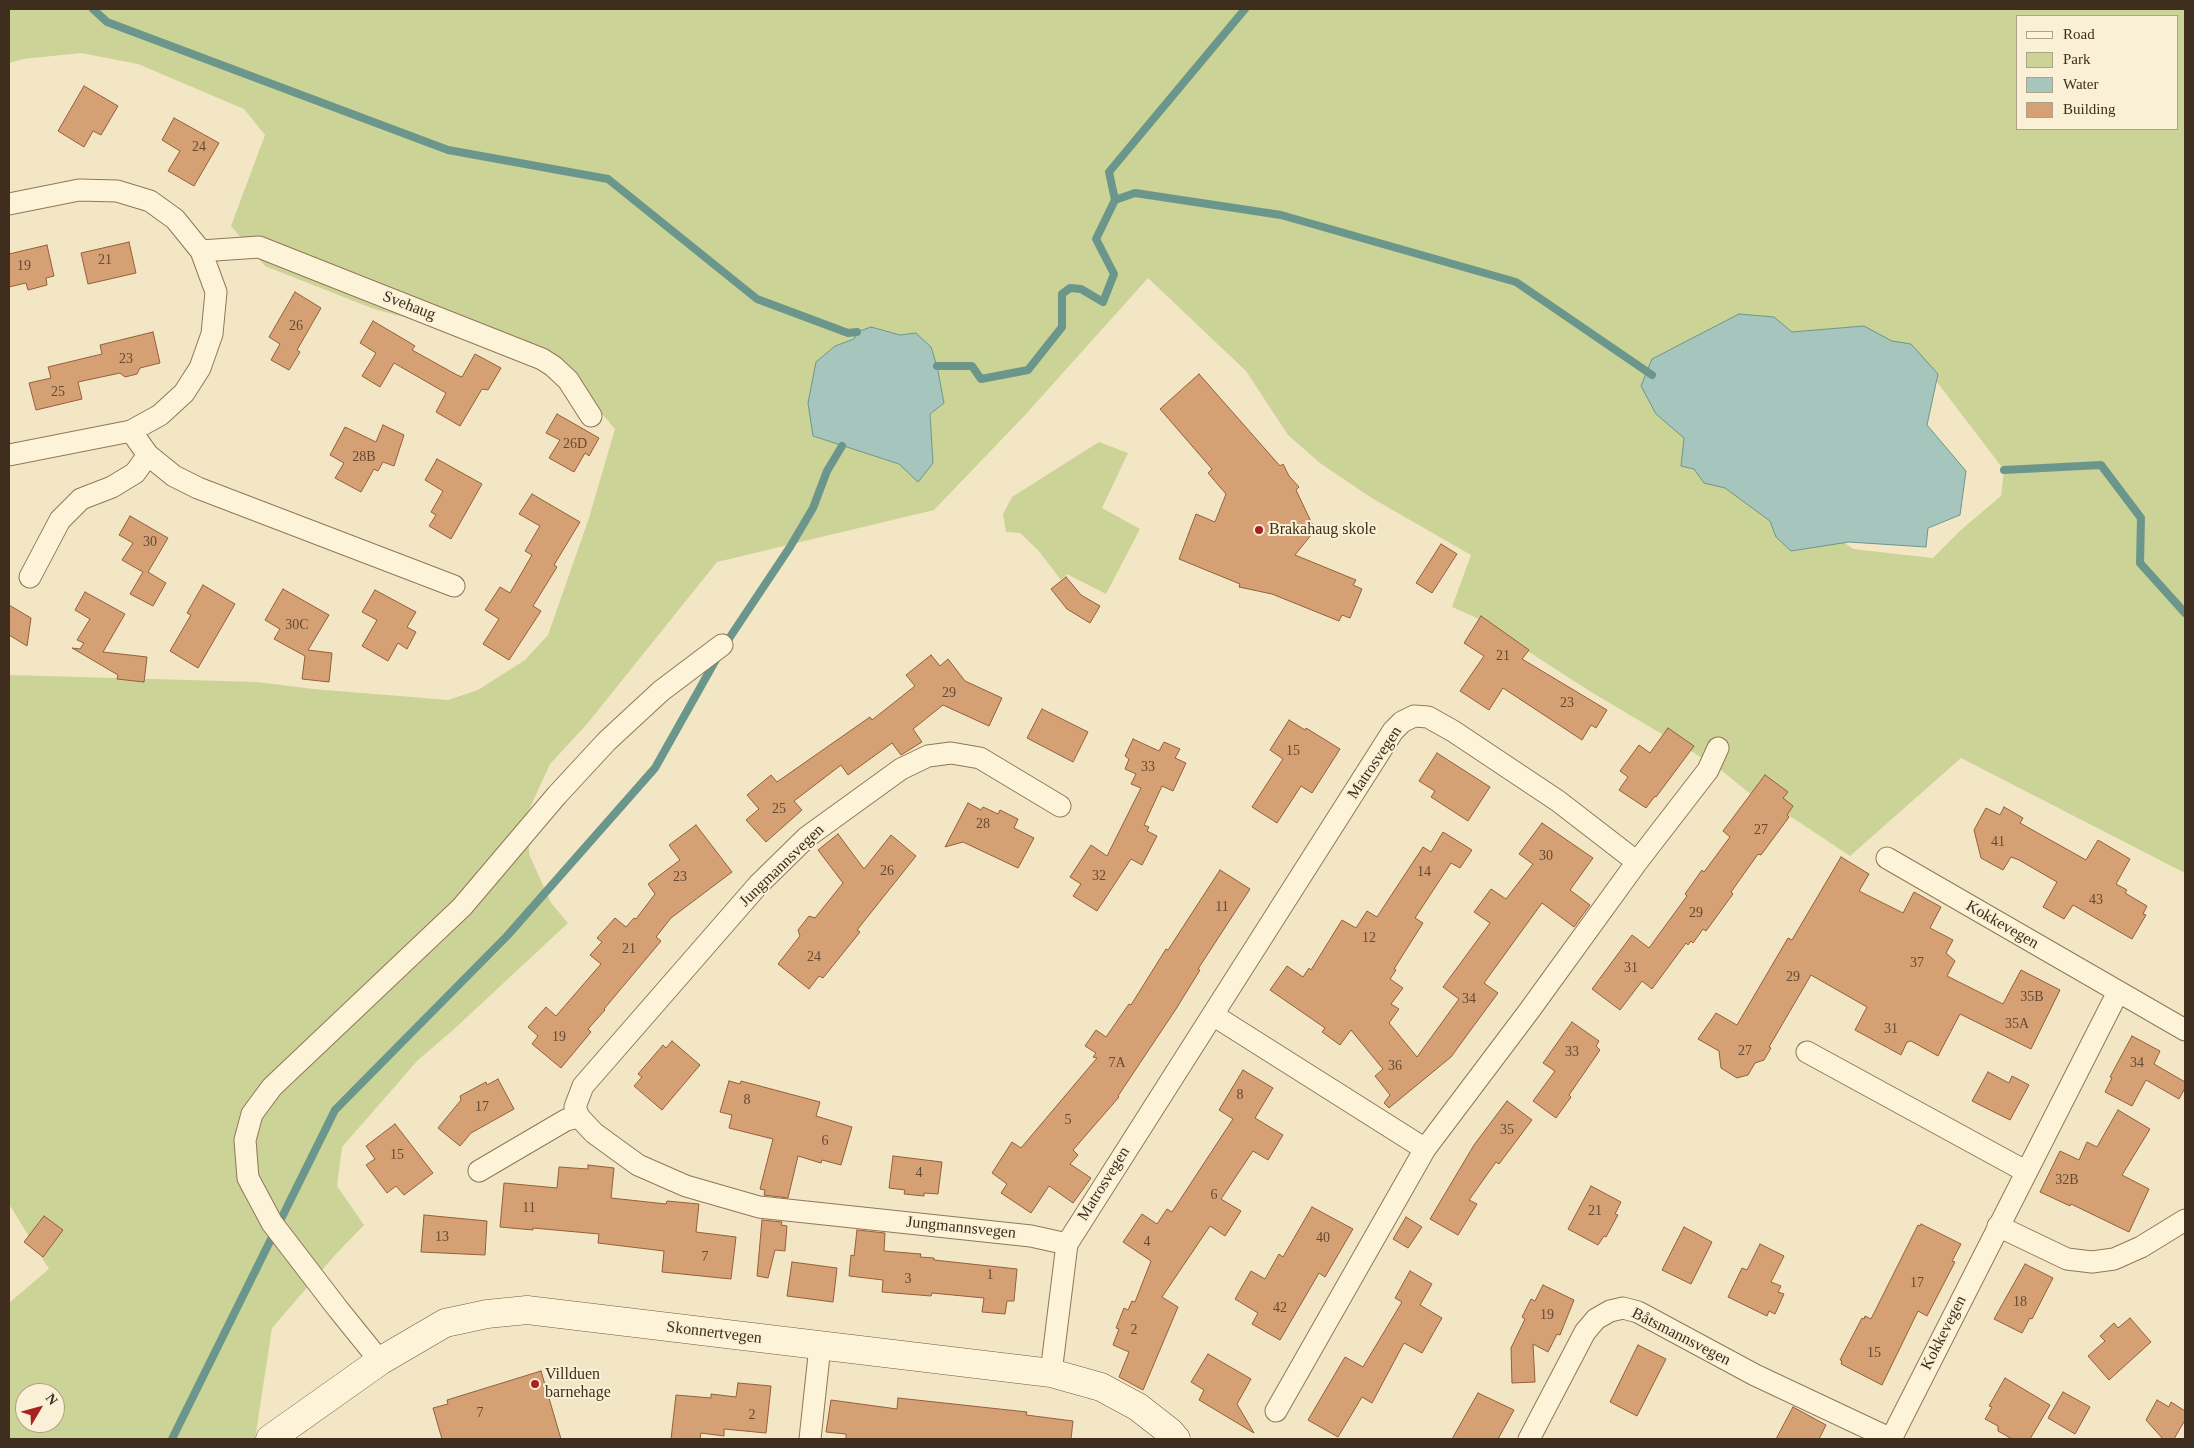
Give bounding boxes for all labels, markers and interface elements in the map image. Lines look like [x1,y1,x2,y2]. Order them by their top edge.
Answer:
legend [2016,15,2179,130]
text: Road [2063,26,2095,42]
text: Park [2063,51,2091,67]
text: Water [2063,76,2098,92]
text: Building [2063,101,2116,117]
house number: 24 [192,139,206,155]
house number: 21 [98,252,112,268]
house number: 19 [17,258,31,274]
street label: Svehaug [380,287,438,325]
house number: 26 [289,318,303,334]
house number: 23 [119,351,133,367]
house number: 25 [51,384,65,400]
house number: 26D [563,436,587,452]
house number: 28B [352,449,376,465]
place label: Brakahaug skole [1269,520,1376,540]
marker: Brakahaug skole [1253,524,1265,536]
house number: 30 [143,534,157,550]
house number: 30C [285,617,309,633]
house number: 21 [1496,648,1510,664]
house number: 29 [942,685,956,701]
house number: 23 [1560,695,1574,711]
street label: Matrosvegen [1344,723,1406,803]
house number: 15 [1286,743,1300,759]
house number: 33 [1141,759,1155,775]
house number: 25 [772,801,786,817]
house number: 28 [976,816,990,832]
street label: Jungmannsvegen [736,821,828,911]
house number: 27 [1754,822,1768,838]
house number: 41 [1991,834,2005,850]
house number: 30 [1539,848,1553,864]
house number: 26 [880,863,894,879]
house number: 14 [1417,864,1431,880]
house number: 32 [1092,868,1106,884]
house number: 23 [673,869,687,885]
house number: 43 [2089,892,2103,908]
street label: Kokkevegen [1962,896,2042,954]
house number: 11 [1215,899,1229,915]
house number: 29 [1689,905,1703,921]
house number: 12 [1362,930,1376,946]
house number: 21 [622,941,636,957]
house number: 24 [807,949,821,965]
house number: 37 [1910,955,1924,971]
house number: 31 [1624,960,1638,976]
house number: 29 [1786,969,1800,985]
house number: 35B [2020,989,2044,1005]
house number: 34 [1462,991,1476,1007]
house number: 35A [2005,1016,2029,1032]
house number: 31 [1884,1021,1898,1037]
house number: 19 [552,1029,566,1045]
house number: 27 [1738,1043,1752,1059]
house number: 33 [1565,1044,1579,1060]
house number: 7A [1108,1055,1126,1071]
house number: 34 [2130,1055,2144,1071]
house number: 36 [1388,1058,1402,1074]
house number: 8 [1236,1087,1244,1103]
house number: 8 [744,1092,750,1108]
house number: 17 [475,1099,489,1115]
house number: 5 [1064,1112,1072,1128]
house number: 35 [1500,1122,1514,1138]
house number: 6 [822,1133,828,1149]
street label: Matrosvegen [1074,1143,1134,1225]
house number: 15 [390,1147,404,1163]
house number: 4 [916,1165,922,1181]
house number: 32B [2055,1172,2079,1188]
house number: 6 [1210,1187,1218,1203]
house number: 11 [522,1200,536,1216]
house number: 21 [1588,1203,1602,1219]
street label: Jungmannsvegen [905,1213,1017,1243]
house number: 13 [435,1229,449,1245]
house number: 40 [1316,1230,1330,1246]
house number: 4 [1144,1234,1150,1250]
house number: 7 [702,1249,708,1265]
house number: 1 [986,1267,994,1283]
house number: 3 [904,1271,911,1287]
house number: 17 [1910,1275,1924,1291]
street label: Kokkevegen [1917,1293,1971,1373]
house number: 18 [2013,1294,2027,1310]
house number: 42 [1273,1300,1287,1316]
street label: Båtsmannsvegen [1628,1304,1734,1370]
house number: 19 [1540,1307,1554,1323]
street label: Skonnertvegen [665,1318,763,1348]
house number: 2 [1130,1322,1138,1338]
house number: 15 [1867,1345,1881,1361]
place label: Villduen barnehage [545,1365,611,1403]
marker: Villduen barnehage [529,1378,541,1390]
north arrow [15,1383,65,1433]
text: N [43,1391,61,1408]
house number: 7 [476,1405,484,1421]
house number: 2 [749,1407,756,1423]

